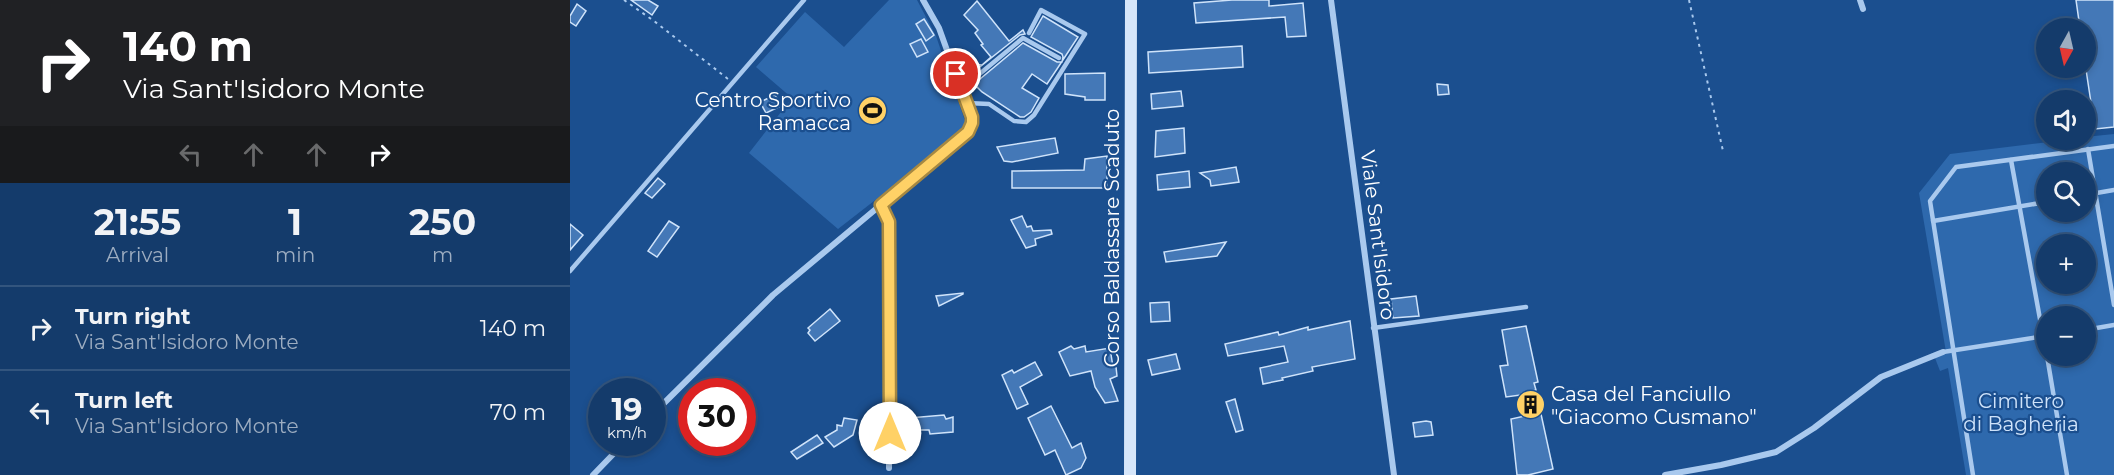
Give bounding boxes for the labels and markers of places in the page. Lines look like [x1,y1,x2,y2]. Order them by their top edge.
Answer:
pin [930,48,981,99]
place label: Centro Sportivo Ramacca [695,88,851,135]
sports icon: Centro Sportivo Ramacca [856,95,888,127]
place label: Casa del Fanciullo "Giacomo Cusmano" [1551,382,1757,429]
building icon: Casa del Fanciullo "Giacomo Cusmano" [1514,389,1546,421]

